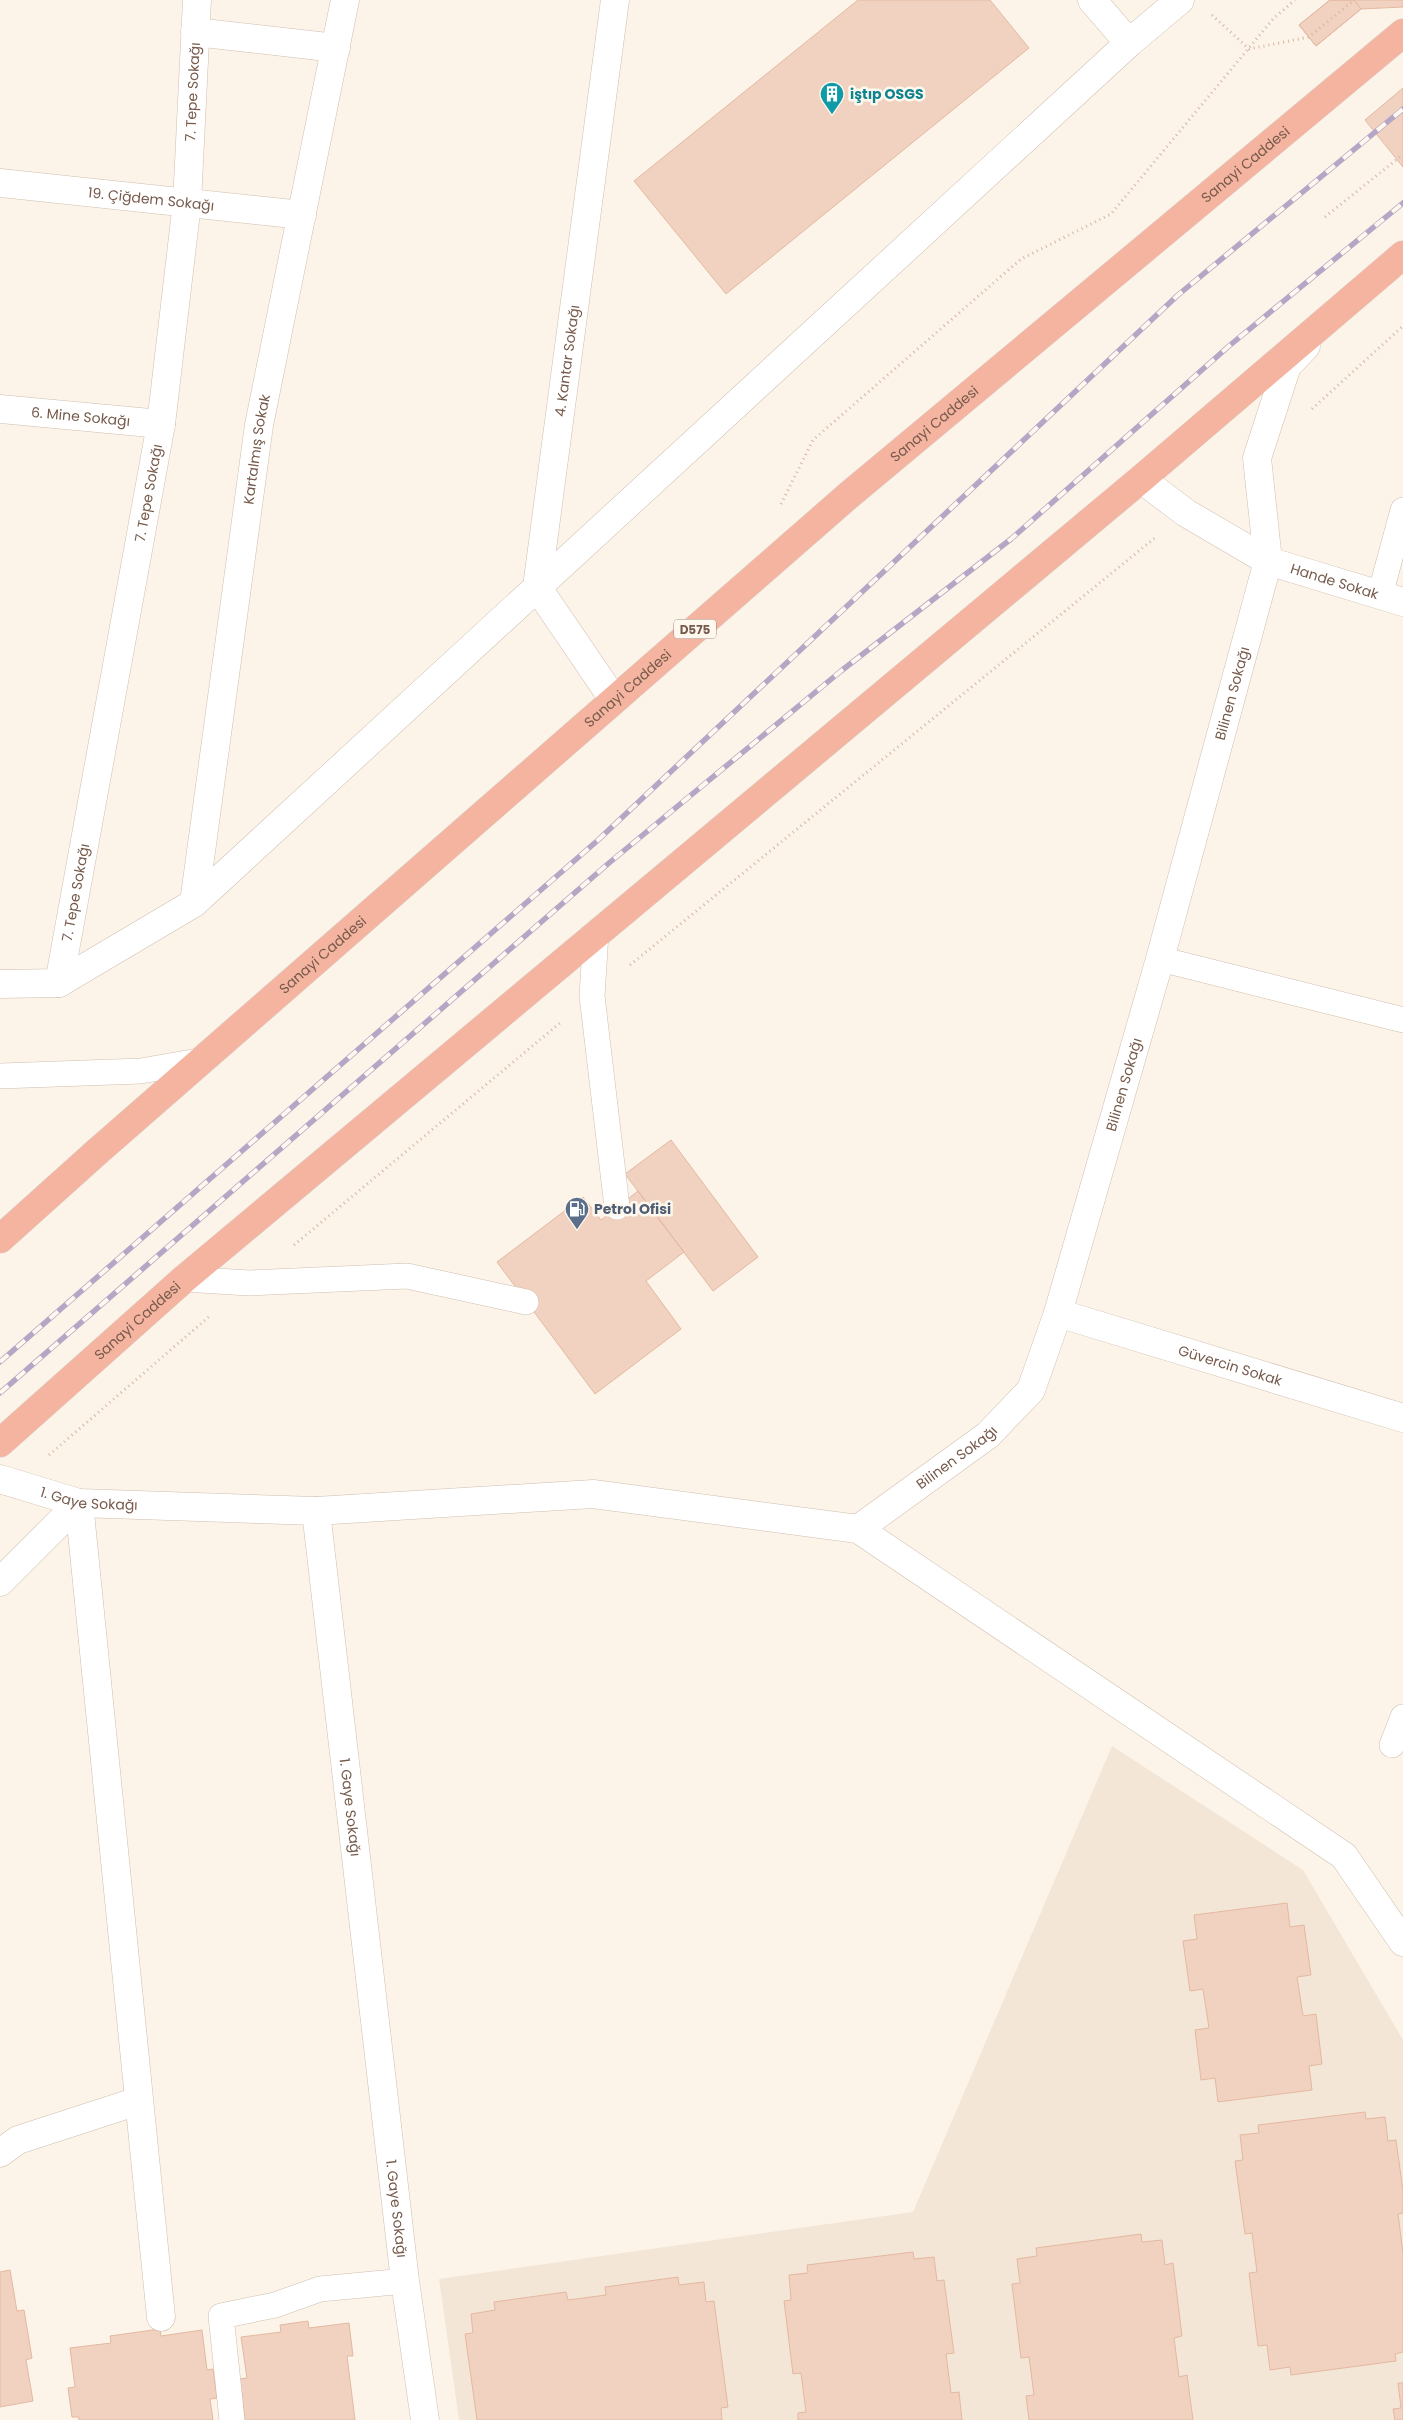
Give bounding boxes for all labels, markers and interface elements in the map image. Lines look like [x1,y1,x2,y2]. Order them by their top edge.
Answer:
street label: 7. Tepe Sokağı [180,42,205,142]
building icon: iştıp OSGS [819,81,845,115]
place label: iştıp OSGS [850,84,924,104]
street label: Sanayi Caddesi [1197,122,1294,207]
street label: 19. Çiğdem Sokağı [87,182,215,216]
street label: 4. Kantar Sokağı [550,304,584,418]
street label: Sanayi Caddesi [886,381,983,467]
street label: Kartalmış Sokak [238,392,275,506]
street label: 6. Mine Sokağı [30,402,131,431]
street label: 7. Tepe Sokağı [130,442,167,544]
street label: Hande Sokak [1288,558,1382,604]
road number: D575 [674,620,716,638]
street label: Bilinen Sokağı [1210,644,1254,742]
street label: Sanayi Caddesi [580,645,676,732]
street label: 7. Tepe Sokağı [57,842,94,943]
street label: Sanayi Caddesi [275,911,371,998]
street label: Bilinen Sokağı [1101,1036,1147,1134]
fuel station icon: Petrol Ofisi [564,1196,590,1230]
place label: Petrol Ofisi [594,1199,671,1219]
street label: Sanayi Caddesi [90,1277,185,1365]
street label: Güvercin Sokak [1176,1340,1285,1391]
street label: Bilinen Sokağı [912,1421,1002,1494]
street label: 1. Gaye Sokağı [38,1482,138,1515]
street label: 1. Gaye Sokağı [335,1757,366,1857]
street label: 1. Gaye Sokağı [381,2158,412,2259]

